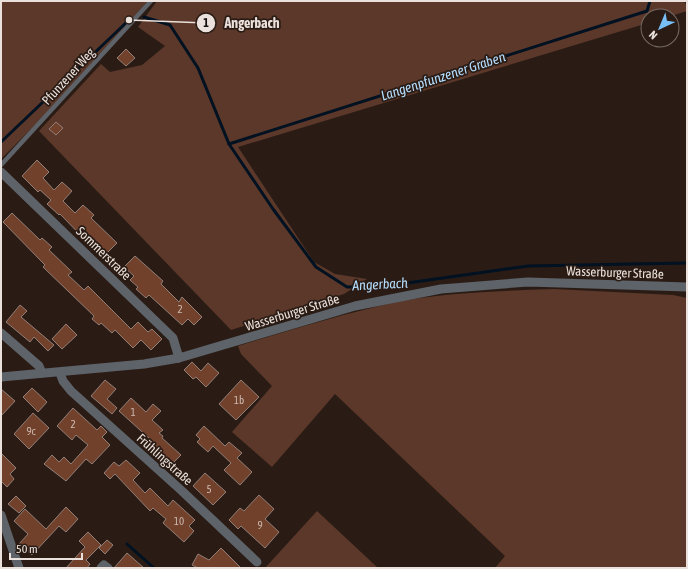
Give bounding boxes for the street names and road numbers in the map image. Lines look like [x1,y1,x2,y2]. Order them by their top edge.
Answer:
street label: Pfunzener Weg [39,45,98,108]
street label: Sommerstraße [73,224,134,283]
street label: Wasserburger Straße [566,263,664,282]
street label: Wasserburger Straße [243,291,341,334]
street label: Frühlingstraße [134,430,196,488]

